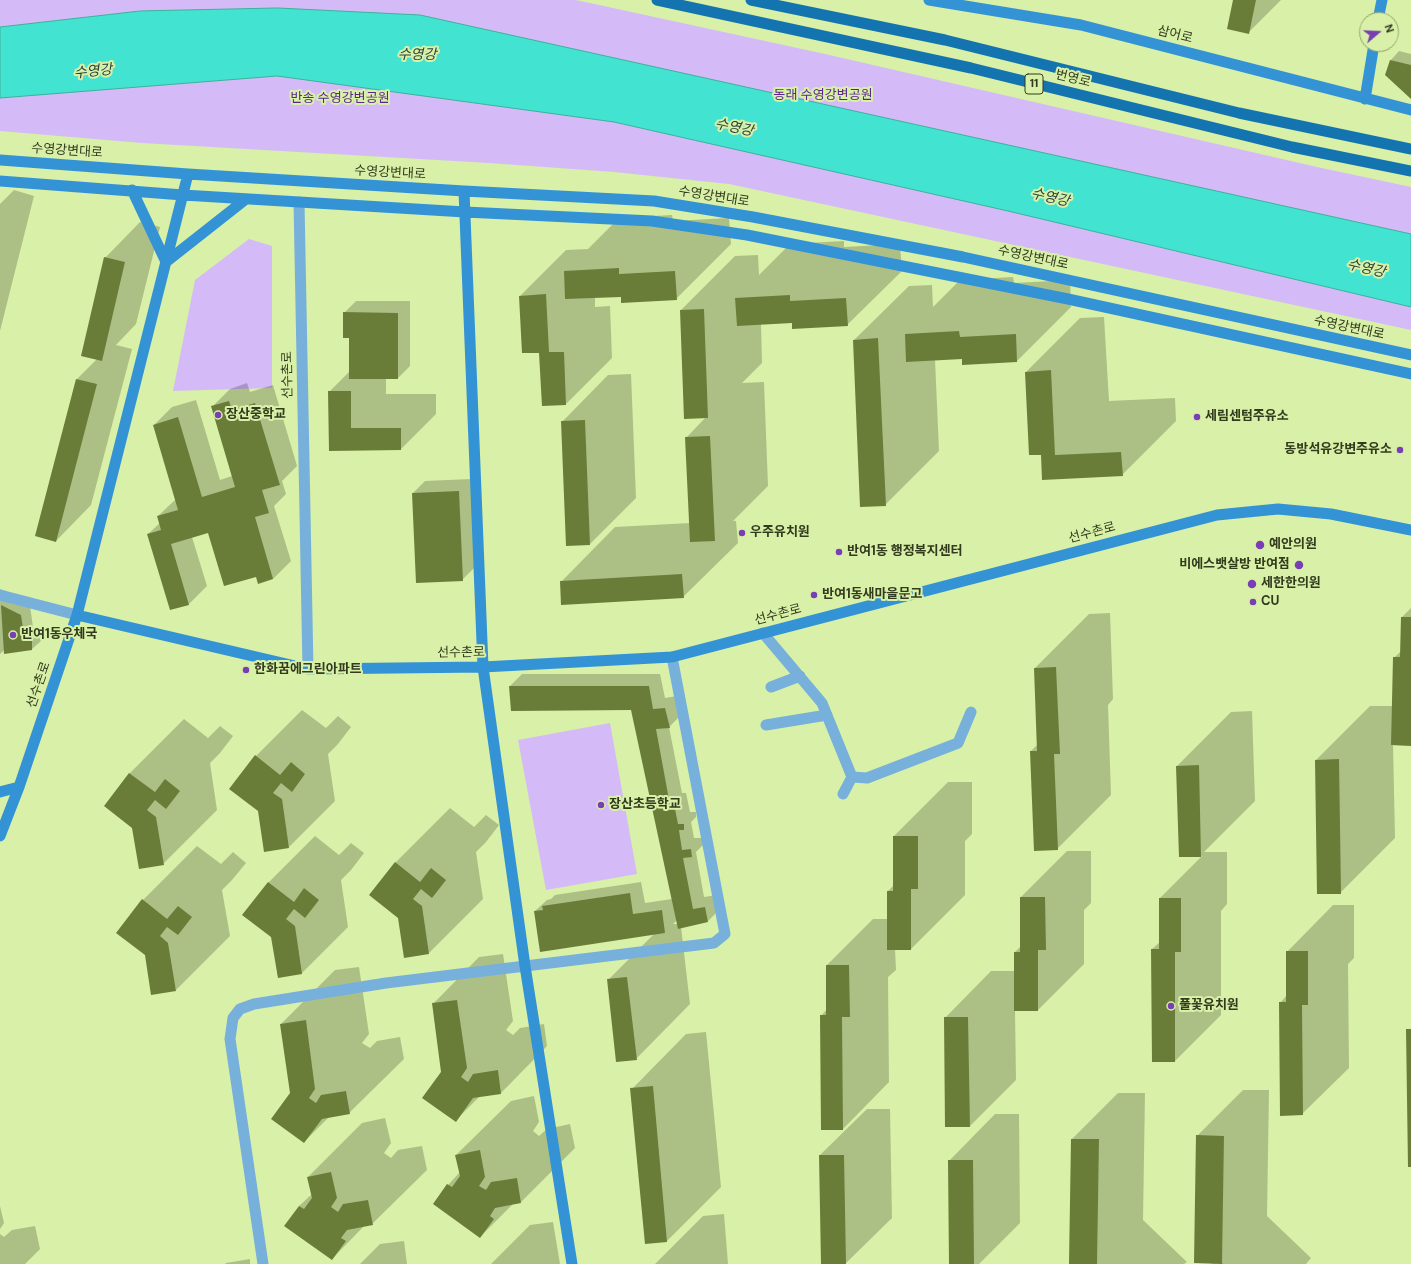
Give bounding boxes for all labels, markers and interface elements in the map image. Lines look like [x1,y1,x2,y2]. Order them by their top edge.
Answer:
north arrow [1359,12,1399,52]
text: N [1381,22,1397,34]
street label: 삼어로 [1156,23,1194,47]
water label: 수영강 [398,47,436,63]
water label: 수영강 [73,62,113,82]
street label: 번영로 [1054,67,1092,91]
road number: 11 [1025,74,1043,94]
park label: 동래 수영강변공원 [773,88,873,104]
park label: 반송 수영강변공원 [290,91,390,107]
water label: 수영강 [713,116,755,140]
street label: 수영강변대로 [31,141,103,161]
street label: 수영강변대로 [354,163,426,183]
street label: 수영강변대로 [677,184,751,210]
water label: 수영강 [1029,185,1071,211]
street label: 수영강변대로 [996,243,1070,273]
water label: 수영강 [1345,256,1387,282]
street label: 수영강변대로 [1312,313,1386,343]
street label: 선수촌로 [280,351,296,399]
place label: 장산중학교 [226,407,286,423]
place label: 세림센텀주유소 [1205,409,1289,425]
marker: 장산중학교 [213,410,223,420]
marker: 세림센텀주유소 [1192,412,1202,422]
place label: 동방석유강변주유소 [1284,442,1392,458]
marker: 동방석유강변주유소 [1395,445,1405,455]
street label: 선수촌로 [1067,519,1117,547]
place label: 우주유치원 [750,525,810,541]
marker: 우주유치원 [737,528,747,538]
place label: 예안의원 [1269,537,1317,553]
marker: 예안의원 [1254,539,1266,551]
place label: 반여1동 행정복지센터 [847,544,962,560]
marker: 반여1동 행정복지센터 [834,547,844,557]
place label: 비에스뱃살방 반여점 [1179,557,1290,573]
marker: 비에스뱃살방 반여점 [1293,559,1305,571]
place label: 세한한의원 [1261,576,1321,592]
marker: 세한한의원 [1246,578,1258,590]
place label: 반여1동새마을문고 [822,587,922,603]
marker: 반여1동새마을문고 [809,590,819,600]
place label: CU [1261,594,1279,610]
marker: CU [1248,597,1258,607]
street label: 선수촌로 [753,601,803,629]
place label: 반여1동우체국 [21,627,97,643]
marker: 반여1동우체국 [8,630,18,640]
street label: 선수촌로 [437,645,485,661]
street label: 선수촌로 [24,660,54,710]
place label: 한화꿈에그린아파트 [254,662,362,678]
marker: 한화꿈에그린아파트 [241,665,251,675]
place label: 장산초등학교 [609,797,681,813]
marker: 장산초등학교 [596,800,606,810]
place label: 풀꽃유치원 [1179,998,1239,1014]
marker: 풀꽃유치원 [1166,1001,1176,1011]

